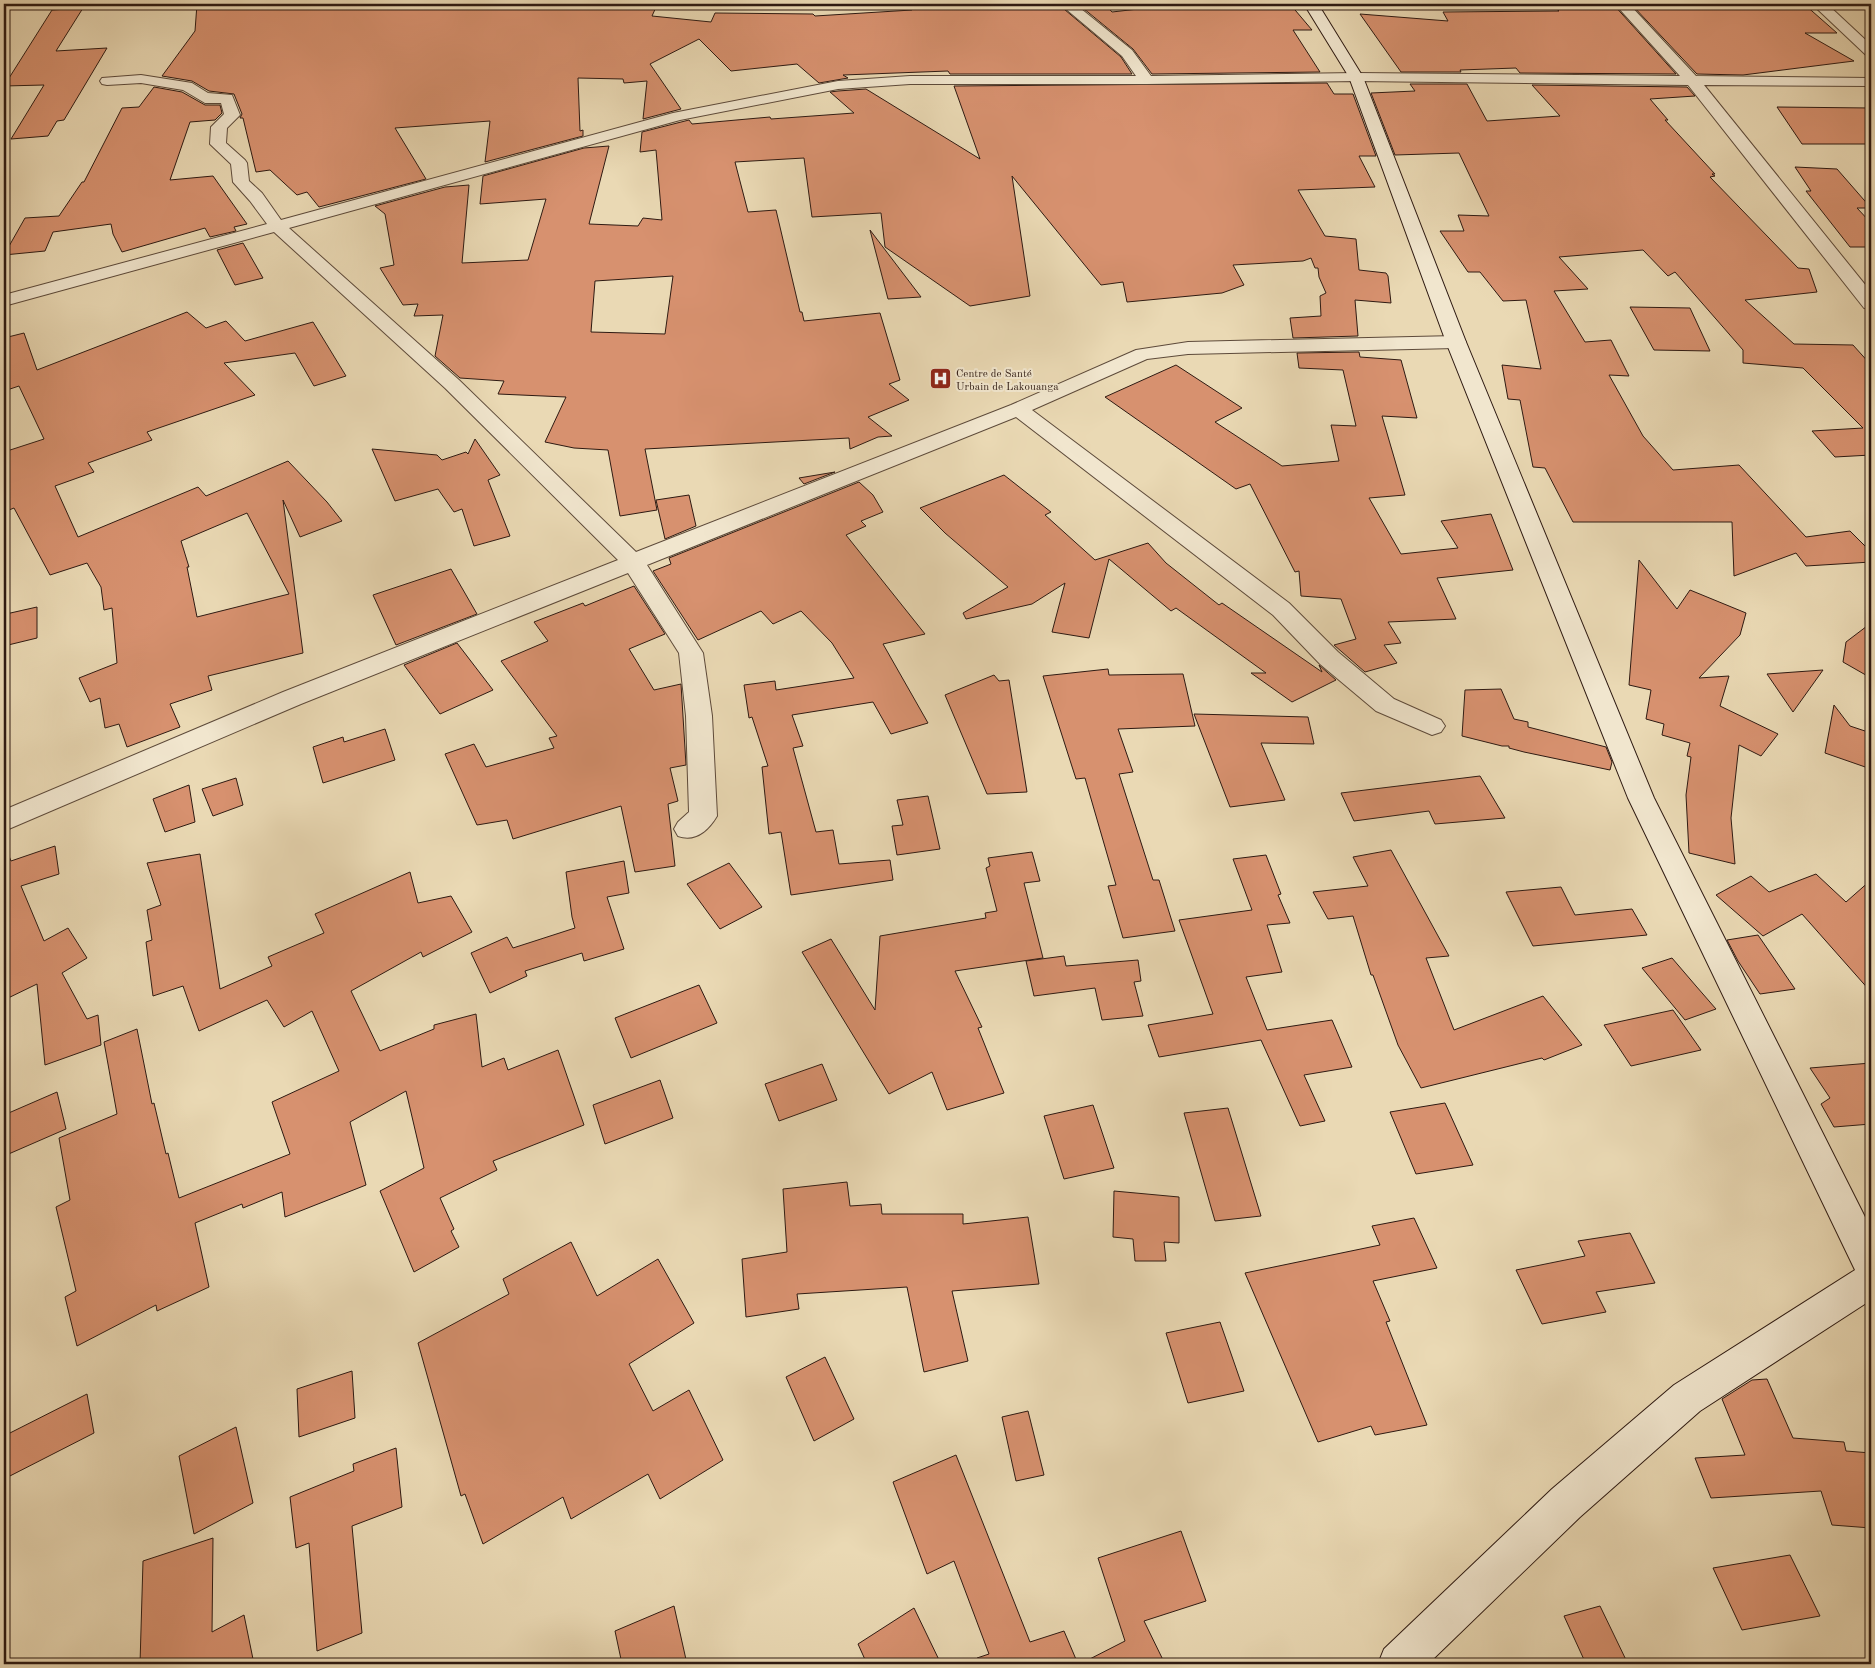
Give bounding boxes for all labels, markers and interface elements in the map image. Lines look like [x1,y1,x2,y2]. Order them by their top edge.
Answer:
hospital icon: Centre de Santé Urbain de Lakouanga [928,367,952,391]
place label: Centre de Santé Urbain de Lakouanga [956,369,1059,393]

